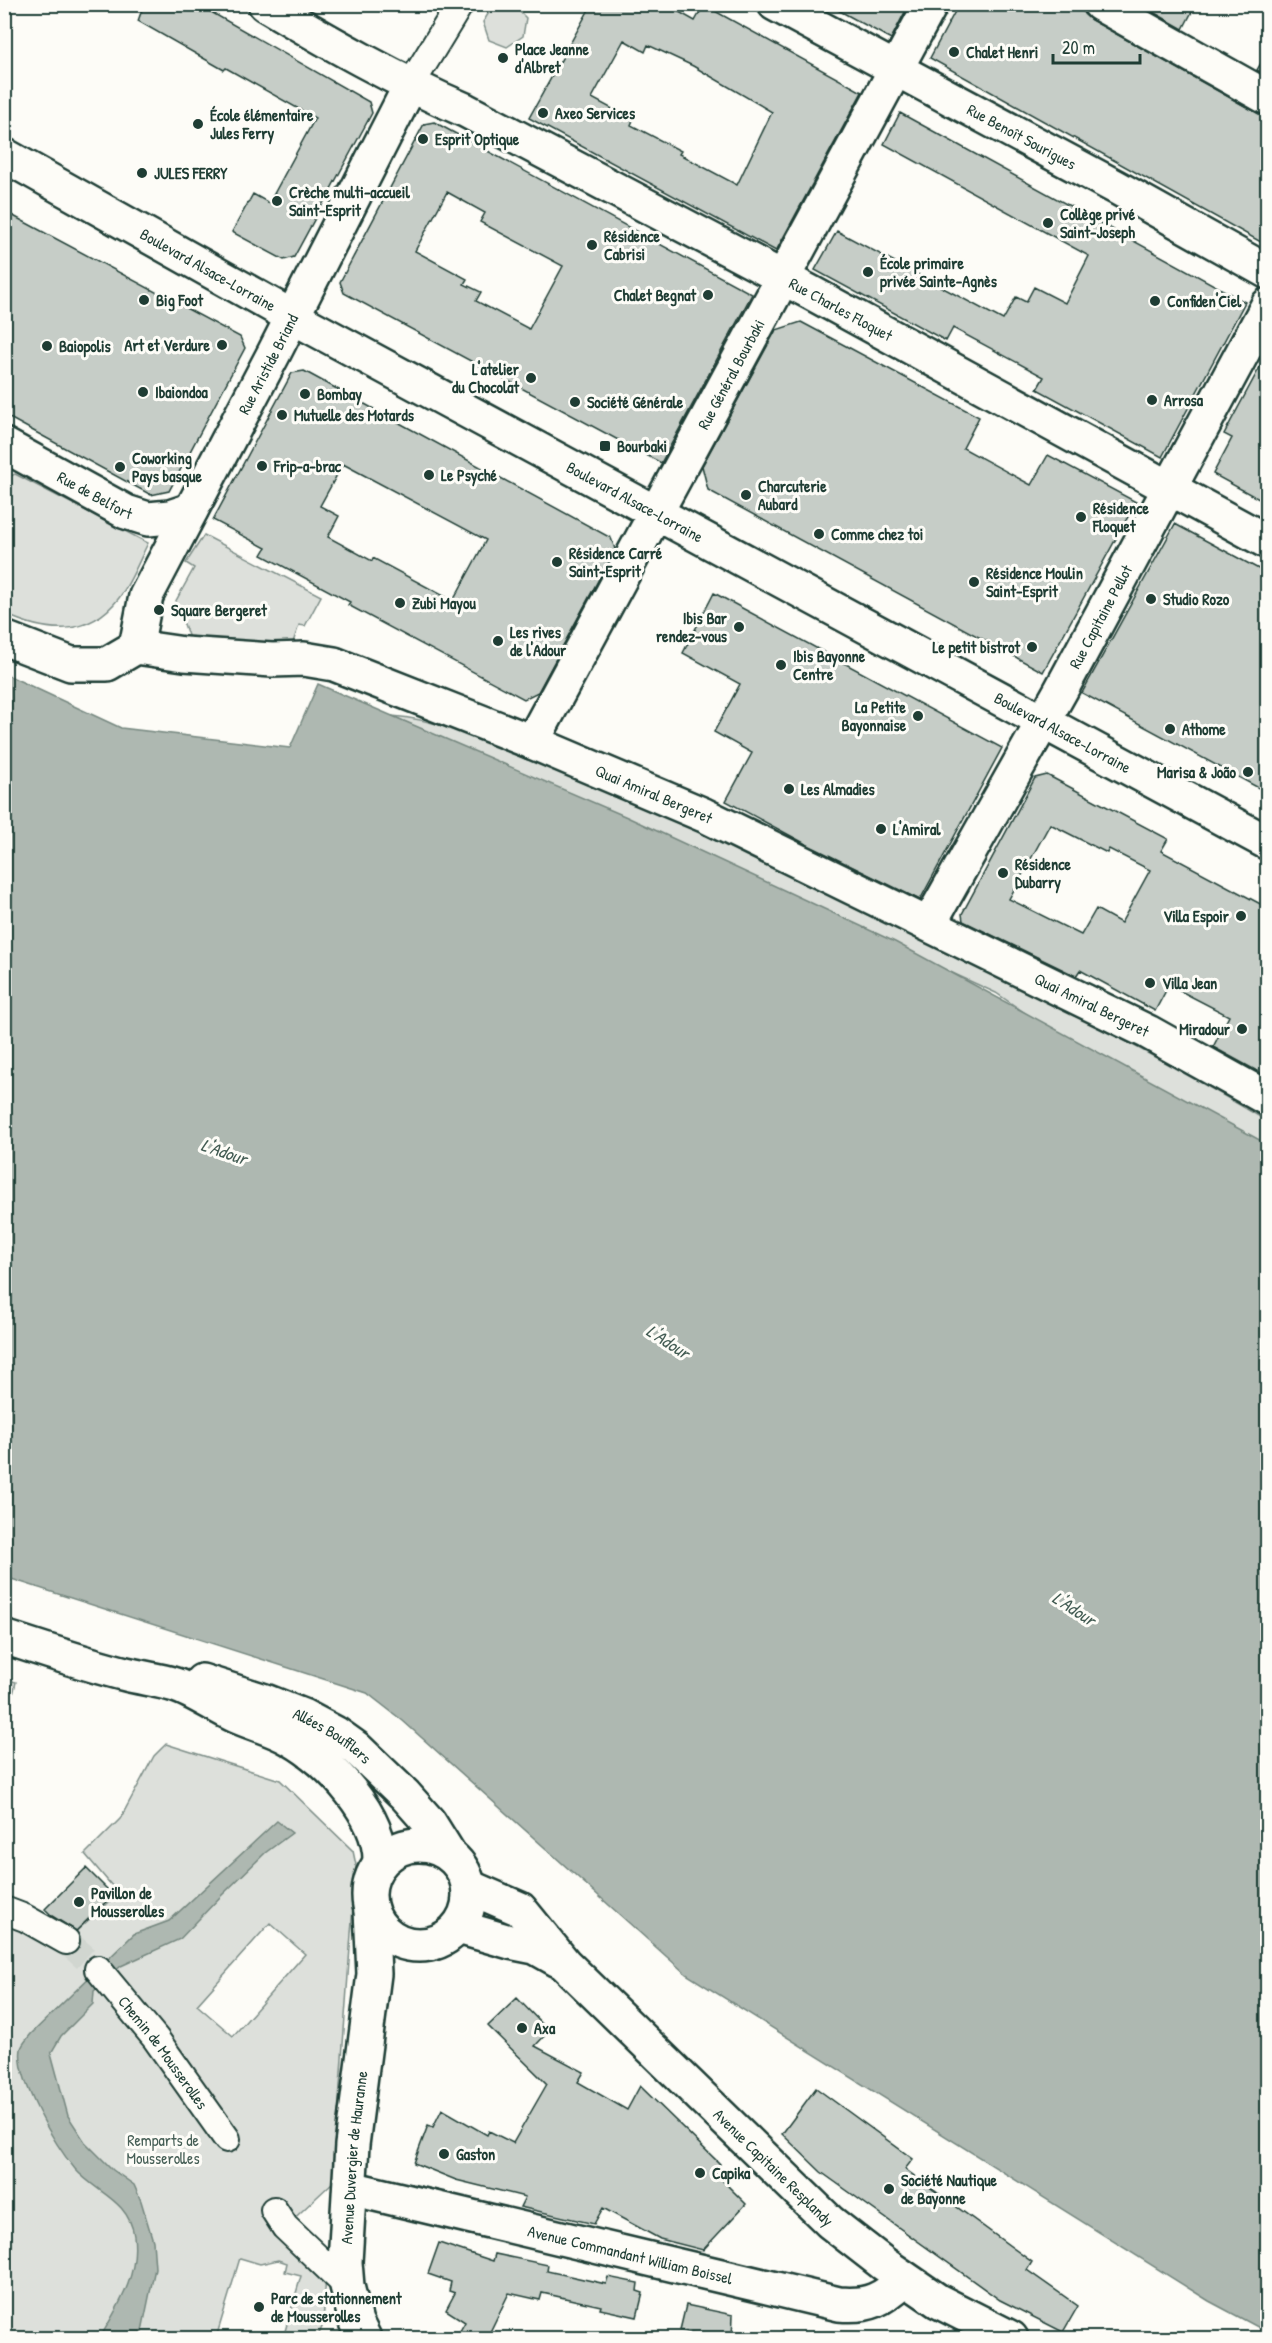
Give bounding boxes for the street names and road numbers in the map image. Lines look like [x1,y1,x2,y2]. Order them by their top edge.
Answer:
street label: Rue Benoît Sourigues [963,98,1080,175]
street label: Boulevard Alsace-Lorraine [136,223,280,317]
street label: Rue Charles Floquet [785,272,897,346]
street label: Rue Aristide Briand [233,310,303,418]
street label: Rue Général Bourbaki [692,315,770,433]
street label: Boulevard Alsace-Lorraine [563,456,708,548]
street label: Rue de Belfort [54,466,136,524]
street label: Rue Capitaine Pellot [1064,560,1138,672]
street label: Boulevard Alsace-Lorraine [991,686,1136,778]
street label: Quai Amiral Bergeret [592,759,717,829]
street label: Quai Amiral Bergeret [1031,967,1153,1042]
street label: Allées Boufflers [290,1702,377,1768]
street label: Chemin de Mousserolles [114,1991,213,2113]
street label: Avenue Duvergier de Hauranne [335,2069,373,2245]
street label: Avenue Capitaine Resplandy [709,2104,839,2231]
street label: Avenue Commandant William Boissel [526,2220,736,2290]

